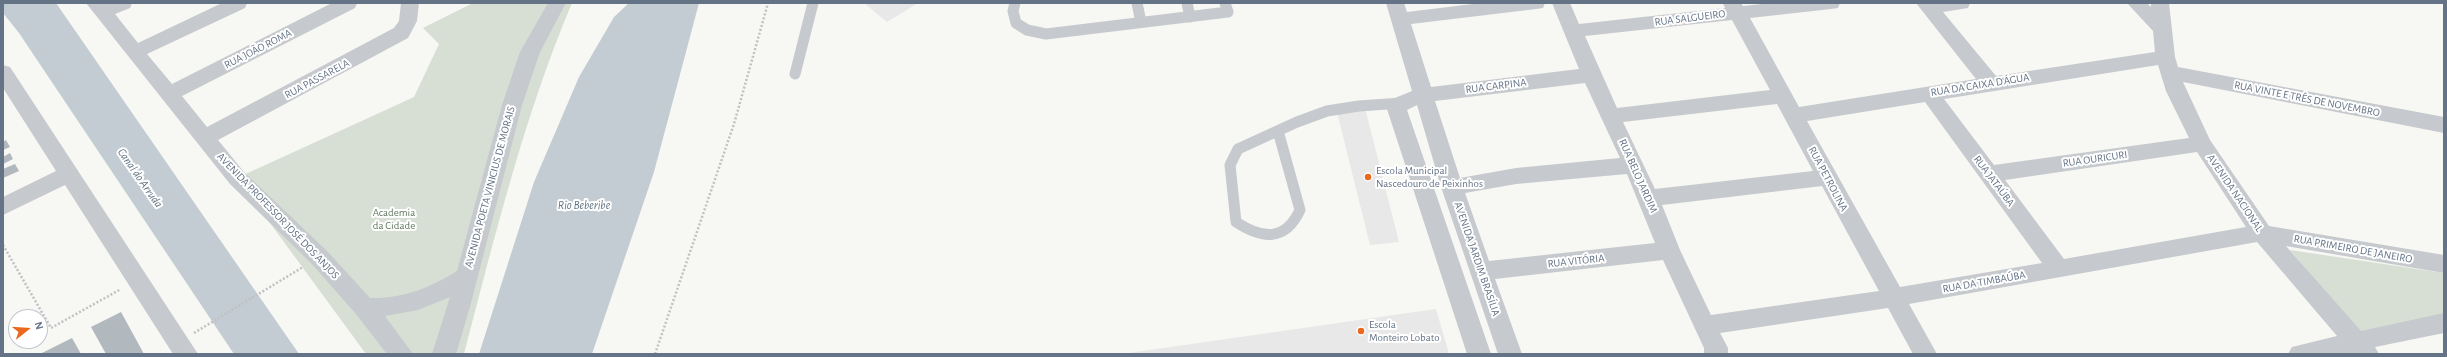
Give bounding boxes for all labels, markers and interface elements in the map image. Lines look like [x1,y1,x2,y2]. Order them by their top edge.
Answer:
street label: RUA SALGUEIRO [1654,7,1726,29]
street label: RUA JOÃO ROMA [222,26,294,72]
street label: RUA PASSARELA [282,56,352,102]
street label: RUA DA CAIXA D'ÁGUA [1930,71,2030,99]
street label: RUA CARPINA [1465,76,1527,96]
street label: RUA VINTE E TRÊS DE NOVEMBRO [2233,78,2381,120]
street label: AVENIDA POETA VINICIUS DE MORAIS [462,105,518,269]
street label: RUA BELO JARDIM [1616,137,1660,215]
street label: RUA PETROLINA [1805,144,1851,214]
water label: Canal do Arruda [114,146,166,210]
street label: RUA OURICURI [2062,148,2128,170]
street label: AVENIDA PROFESSOR JOSÉ DOS ANJOS [214,150,342,282]
street label: AVENIDA NACIONAL [2204,152,2266,234]
street label: RUA JATAÚBA [1971,153,2017,209]
place label: Escola Municipal Nascedouro de Peixinhos [1376,164,1483,190]
marker: Escola Municipal Nascedouro de Peixinhos [1363,172,1373,182]
water label: Rio Beberibe [558,198,610,212]
street label: AVENIDA JARDIM BRASÍLIA [1451,200,1503,318]
park label: Academia da Cidade [373,206,415,232]
street label: RUA PRIMEIRO DE JANEIRO [2293,232,2413,266]
street label: RUA VITÓRIA [1547,251,1605,271]
street label: RUA DA TIMBAÚBA [1941,268,2027,296]
north arrow [8,309,48,349]
place label: Escola Monteiro Lobato [1369,318,1440,344]
text: N [33,320,45,331]
marker: Escola Monteiro Lobato [1356,326,1366,336]

